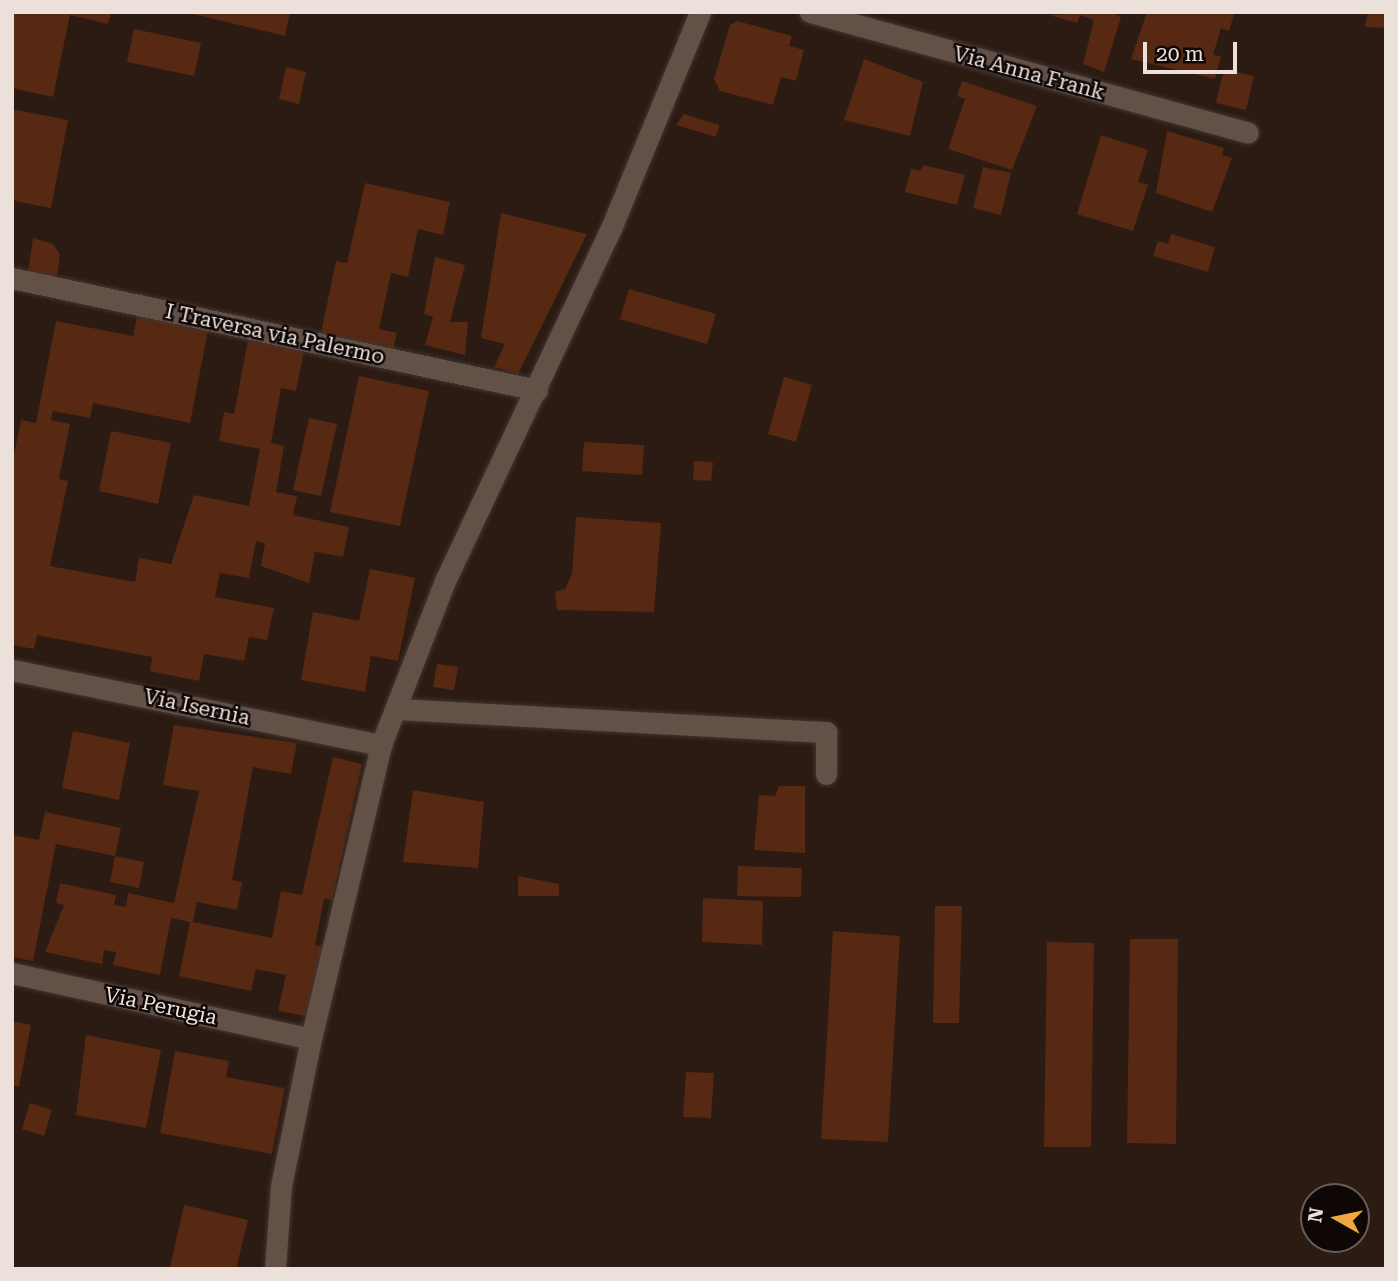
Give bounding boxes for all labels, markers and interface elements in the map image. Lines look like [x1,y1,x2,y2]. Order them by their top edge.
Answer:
scale bar [1146,28,1240,72]
street label: Via Anna Frank [951,41,1107,105]
text: 20 m [1156,42,1204,66]
street label: I Traversa via Palermo [163,298,387,370]
street label: Via Isernia [142,683,252,731]
street label: Via Perugia [102,982,220,1030]
north arrow [1300,1183,1370,1253]
text: N [1303,1206,1328,1224]

